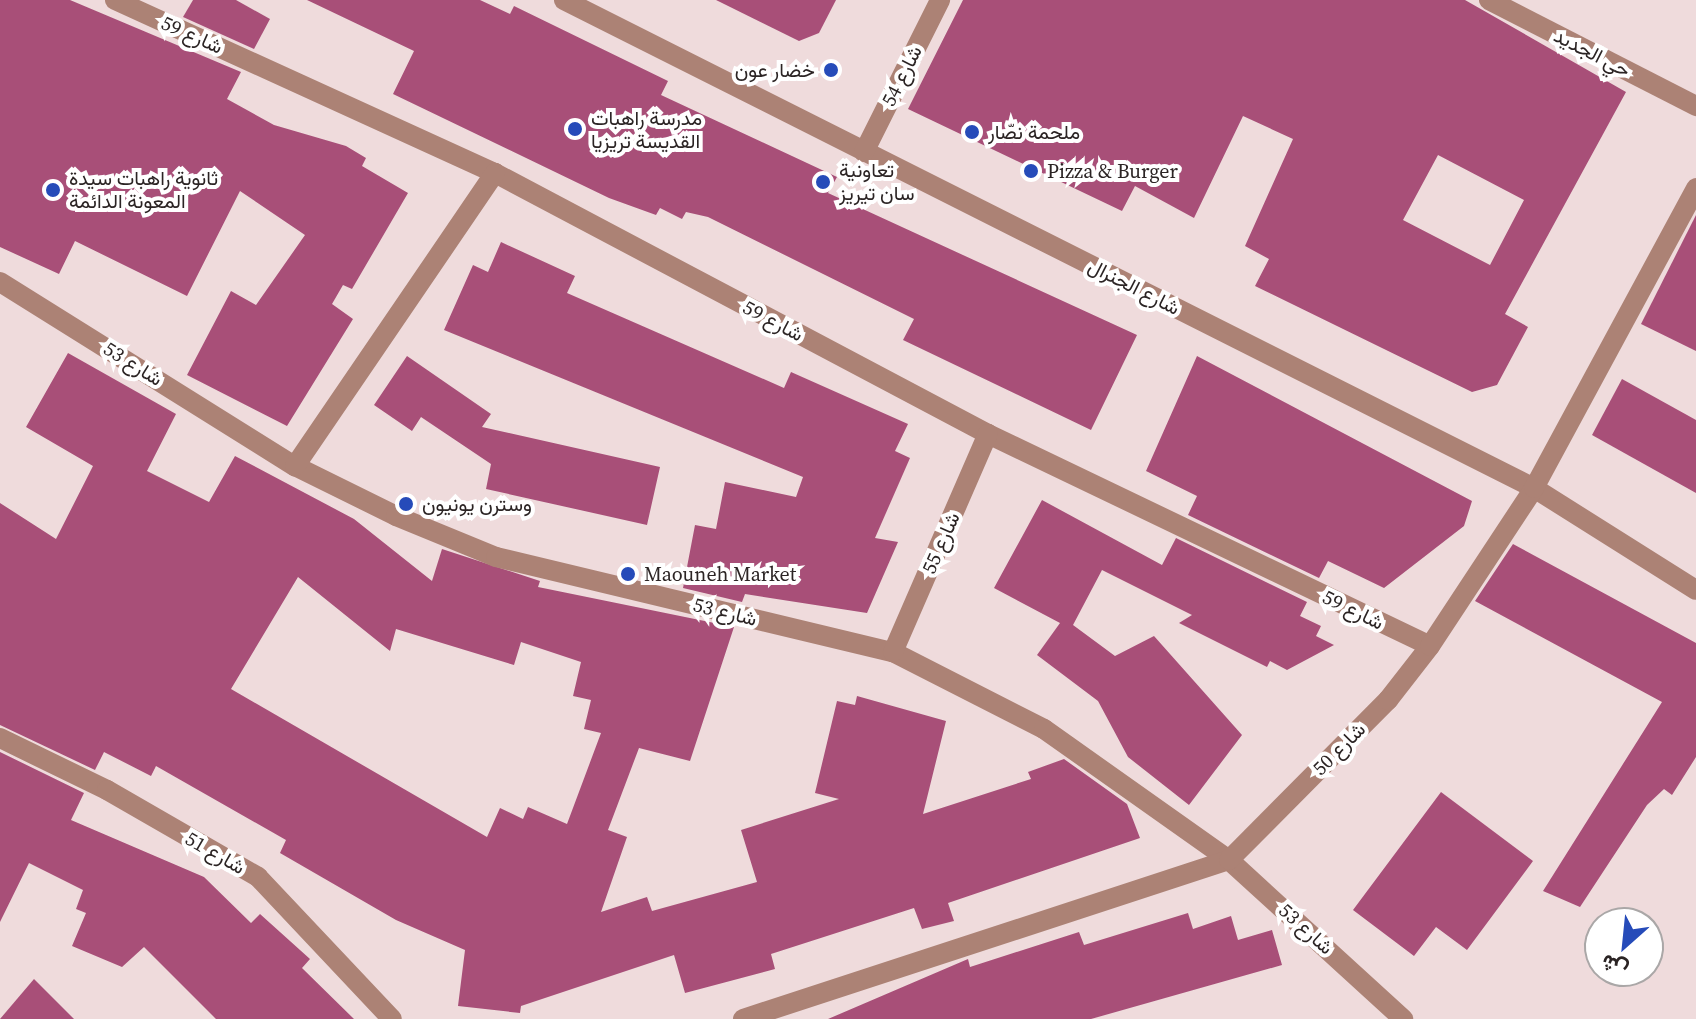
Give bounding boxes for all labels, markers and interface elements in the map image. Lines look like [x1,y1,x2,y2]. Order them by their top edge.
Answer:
street label: شارع 59 [157,11,227,59]
street label: حي الجديد [1550,24,1634,82]
street label: شارع 54 [877,42,927,110]
place label: خضار عون [735,58,815,82]
marker: خضار عون [822,61,840,79]
place label: مدرسة راهبات القديسة تريزيا [591,106,702,153]
marker: مدرسة راهبات القديسة تريزيا [566,120,584,138]
place label: ملحمة نصّار [988,120,1080,144]
marker: ملحمة نصّار [963,123,981,141]
place label: تعاونية سان تيريز [839,158,915,205]
place label: Pizza & Burger [1047,159,1178,183]
marker: Pizza & Burger [1022,162,1040,180]
place label: ثانوية راهبات سيدة المعونة الدائمة [69,166,218,213]
marker: تعاونية سان تيريز [814,173,832,191]
marker: ثانوية راهبات سيدة المعونة الدائمة [44,181,62,199]
street label: شارع الجنرال [1084,254,1184,320]
street label: شارع 59 [739,295,807,347]
street label: شارع 53 [99,337,167,391]
place label: وسترن يونيون [422,492,532,516]
marker: وسترن يونيون [397,495,415,513]
street label: شارع 55 [917,508,965,578]
place label: Maouneh Market [644,562,796,586]
marker: Maouneh Market [619,565,637,583]
street label: شارع 59 [1319,585,1387,635]
street label: شارع 53 [691,593,759,631]
street label: شارع 50 [1308,718,1370,780]
street label: شارع 51 [181,826,249,880]
street label: شارع 53 [1274,898,1338,960]
north arrow [1584,907,1664,987]
text: ش [1595,947,1633,986]

